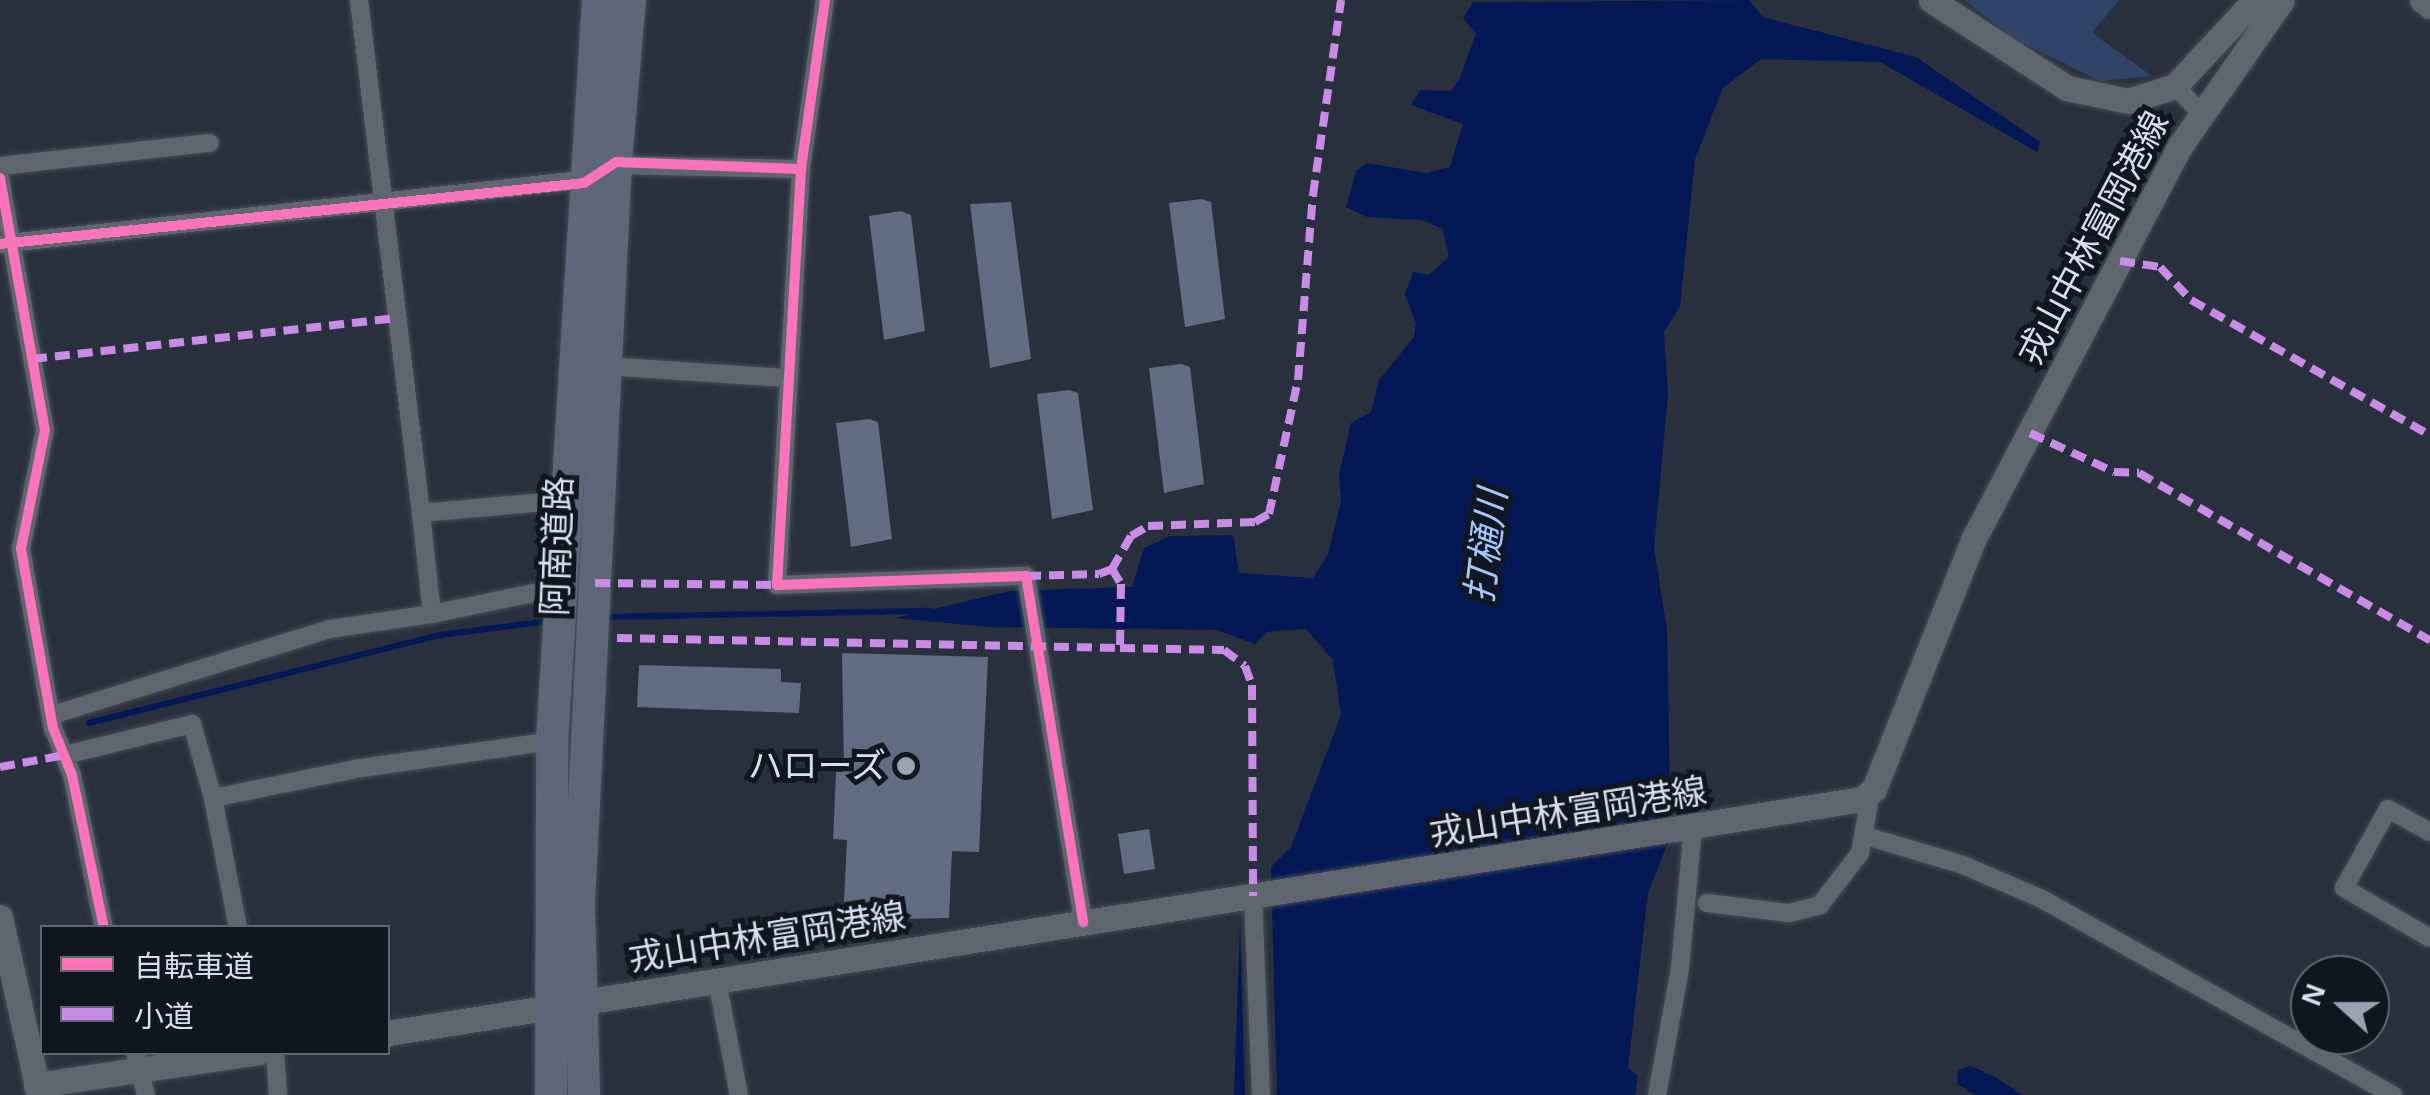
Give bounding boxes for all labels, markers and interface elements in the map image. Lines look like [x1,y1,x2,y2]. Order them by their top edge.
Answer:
street label: 戎山中林富岡港線 [2009,105,2177,371]
street label: 阿南道路 [534,475,580,617]
water label: 打樋川 [1457,487,1517,605]
place label: ハローズ [746,745,886,787]
marker: ハローズ [895,755,917,777]
street label: 戎山中林富岡港線 [1426,769,1710,855]
street label: 戎山中林富岡港線 [625,894,909,980]
legend [40,925,390,1055]
text: 自転車道 [134,950,254,983]
north arrow [2290,955,2390,1055]
text: N [2295,980,2331,1010]
text: 小道 [134,1000,194,1033]

